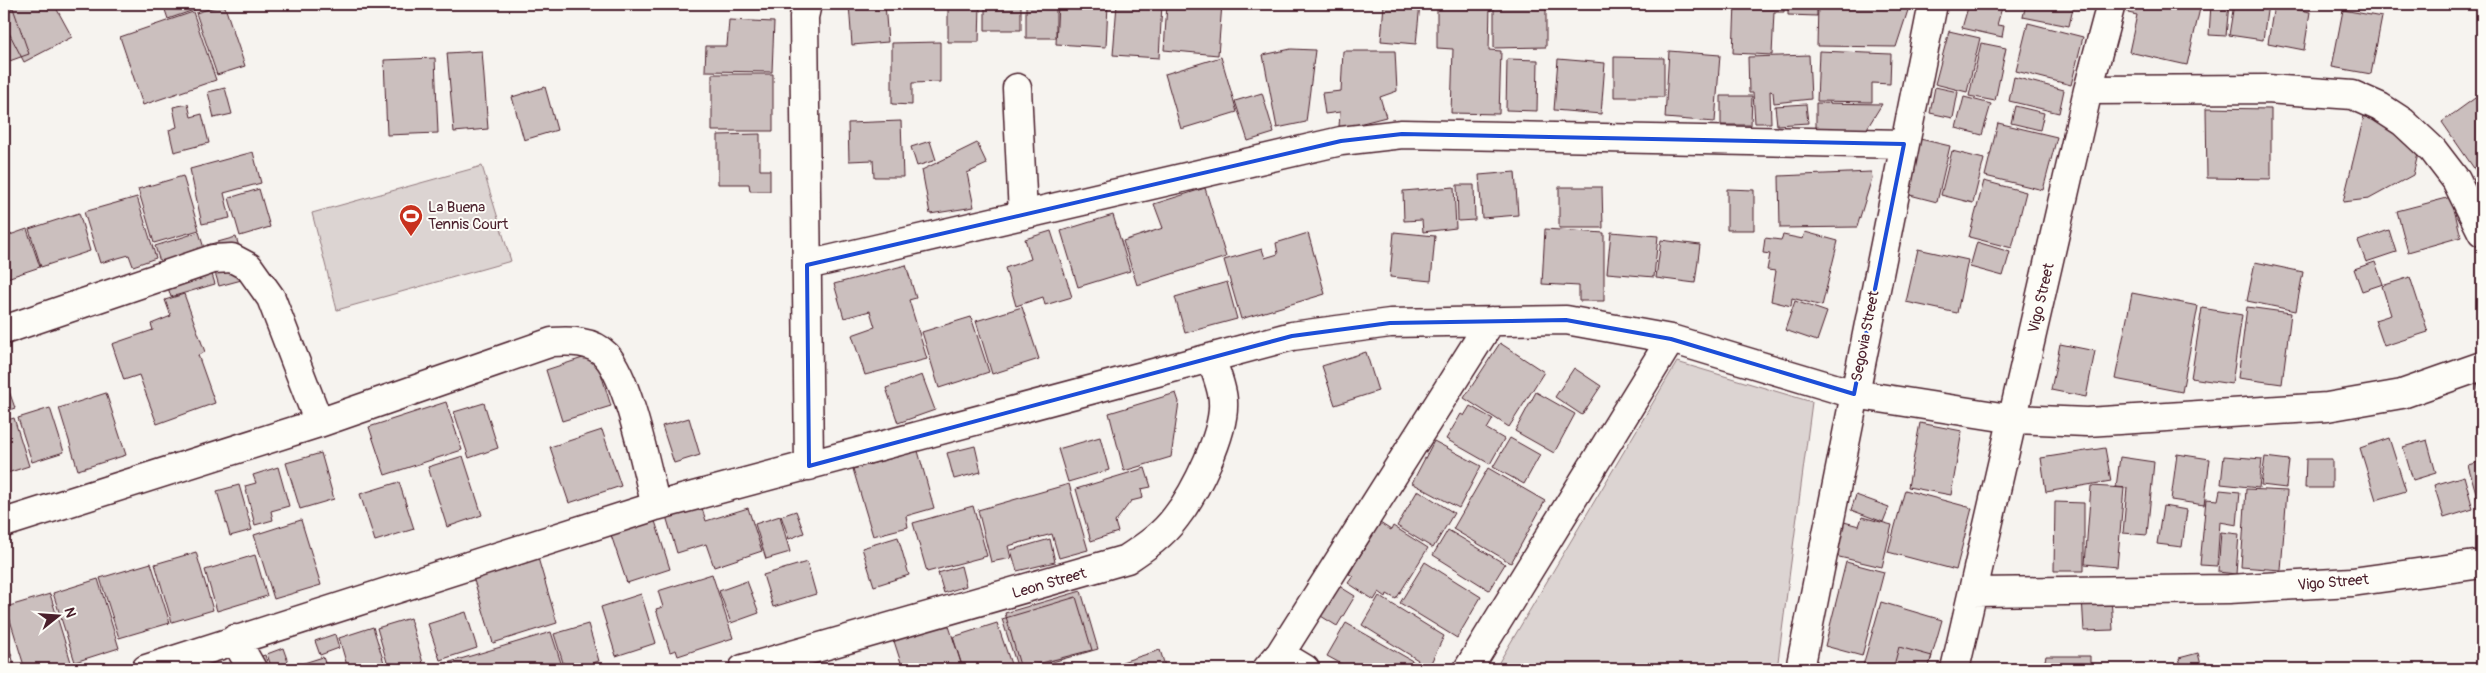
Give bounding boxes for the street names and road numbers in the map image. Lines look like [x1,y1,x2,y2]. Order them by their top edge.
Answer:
street label: Vigo Street [2024,260,2059,335]
street label: Segovia Street [1847,288,1884,383]
street label: Leon Street [1010,564,1089,603]
street label: Vigo Street [2297,570,2370,595]

